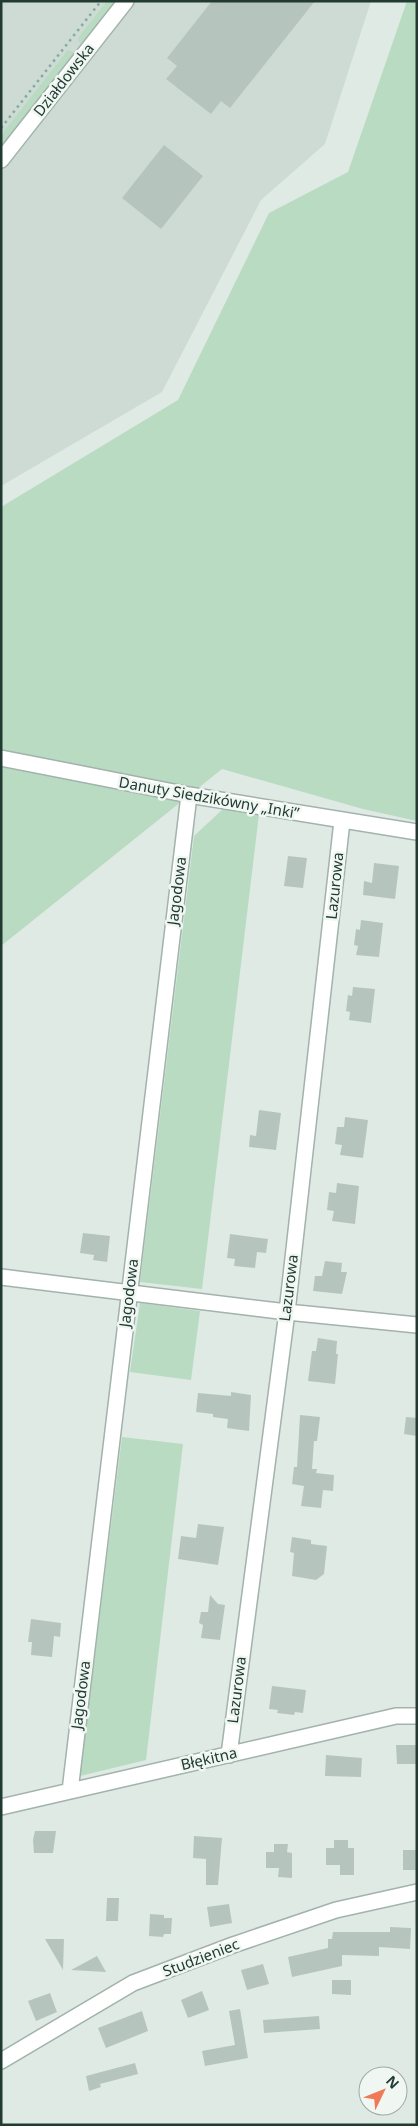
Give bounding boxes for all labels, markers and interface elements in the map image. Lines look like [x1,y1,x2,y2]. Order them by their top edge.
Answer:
street label: Działdowska [28,39,98,120]
street label: Danuty Siedzikówny „Inki” [117,771,302,823]
street label: Lazurowa [321,851,347,920]
street label: Jagodowa [162,855,190,928]
street label: Lazurowa [274,1253,302,1323]
street label: Jagodowa [114,1257,142,1330]
street label: Lazurowa [222,1655,250,1725]
street label: Jagodowa [66,1659,94,1732]
street label: Błękitna [179,1742,239,1774]
street label: Studzieniec [160,1933,242,1981]
north arrow [358,2066,408,2116]
text: N [382,2071,404,2092]

